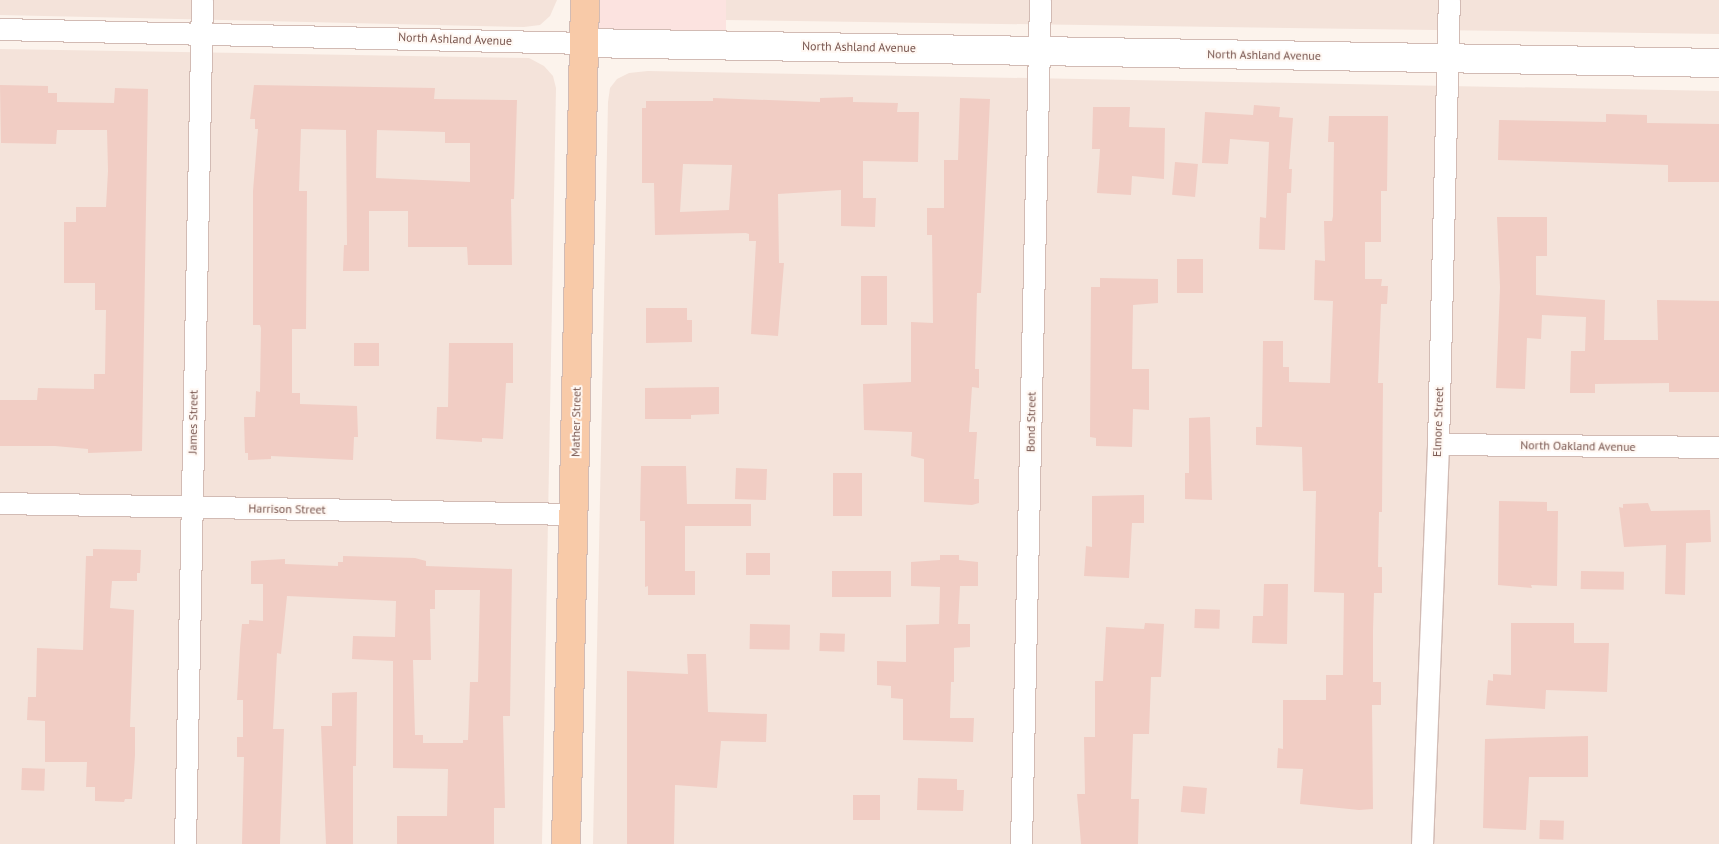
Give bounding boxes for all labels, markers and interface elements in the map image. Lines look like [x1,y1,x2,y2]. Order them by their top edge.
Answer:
street label: North Ashland Avenue [397,30,513,48]
street label: North Ashland Avenue [802,39,916,55]
street label: North Ashland Avenue [1207,47,1321,63]
street label: Mather Street [568,387,584,457]
street label: Elmore Street [1430,387,1446,457]
street label: James Street [185,390,201,454]
street label: Bond Street [1023,392,1039,452]
street label: North Oakland Avenue [1520,438,1636,454]
street label: Harrison Street [248,501,326,517]

